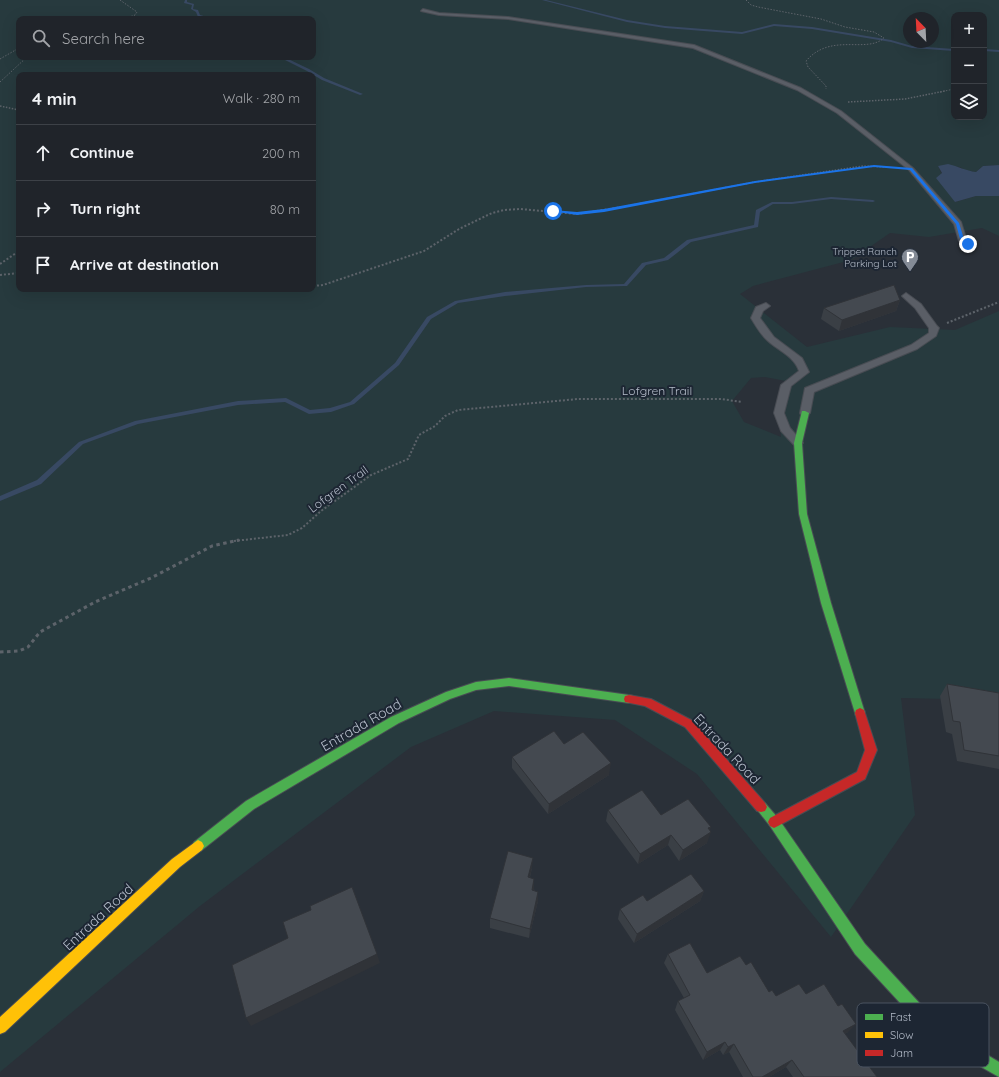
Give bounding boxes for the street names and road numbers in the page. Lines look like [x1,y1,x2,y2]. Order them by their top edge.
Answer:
street label: Lofgren Trail [622,383,692,398]
street label: Lofgren Trail [305,462,371,516]
street label: Entrada Road [318,695,404,755]
street label: Entrada Road [690,710,764,788]
street label: Entrada Road [59,880,137,954]

